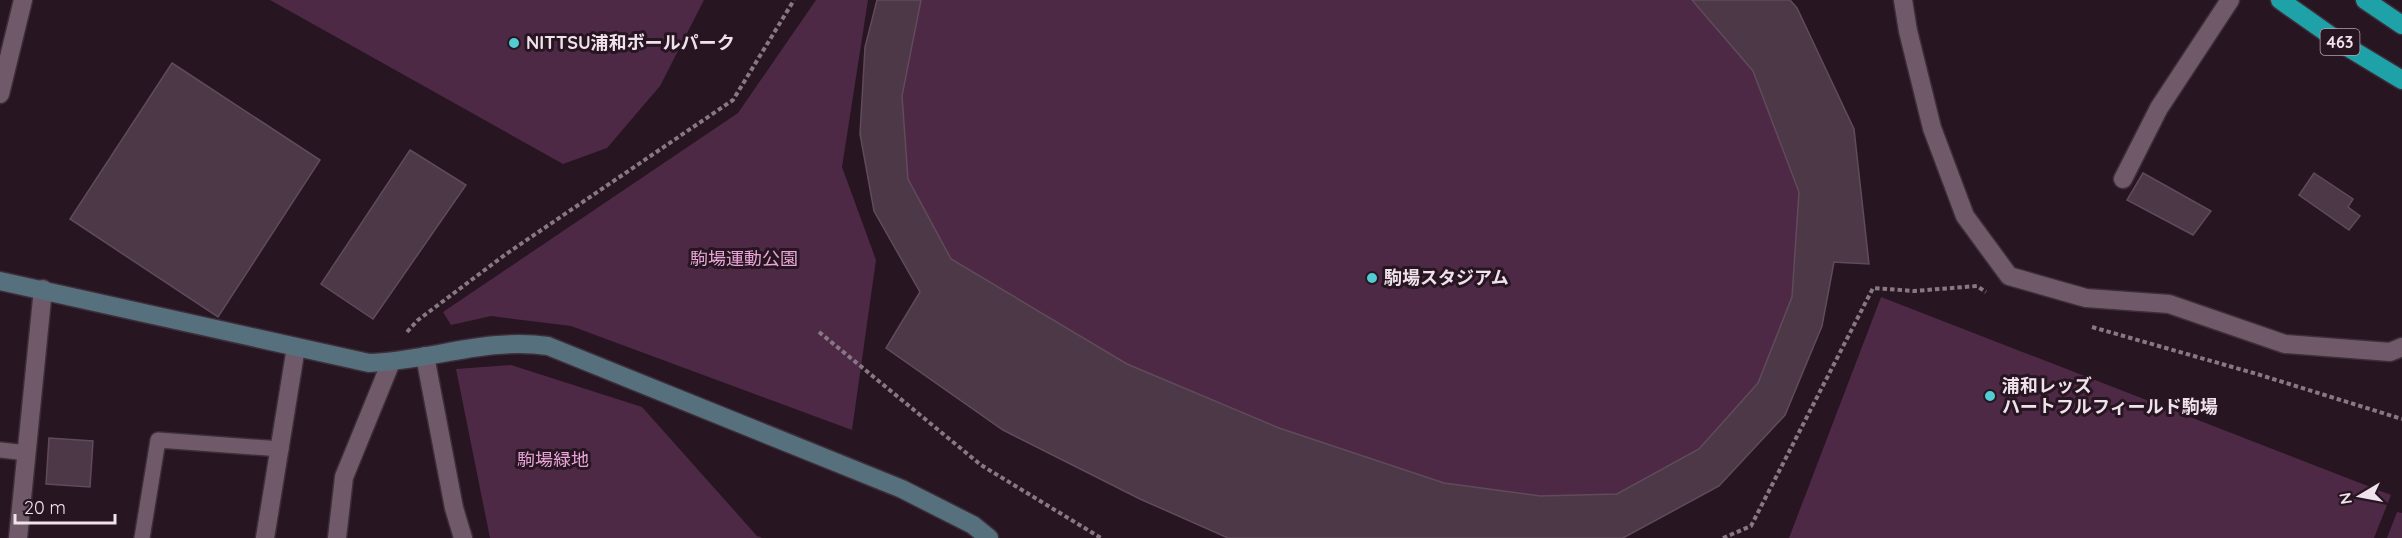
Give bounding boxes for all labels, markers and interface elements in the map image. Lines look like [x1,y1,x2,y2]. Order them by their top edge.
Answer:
road number: 463 [2320,29,2360,55]
place label: NITTSU浦和ボールパーク [526,31,735,54]
marker: NITTSU浦和ボールパーク [507,36,521,50]
park label: 駒場運動公園 [690,247,798,270]
place label: 駒場スタジアム [1384,266,1509,289]
marker: 駒場スタジアム [1365,271,1379,285]
place label: 浦和レッズ ハートフルフィールド駒場 [2002,374,2218,418]
marker: 浦和レッズ ハートフルフィールド駒場 [1983,389,1997,403]
park label: 駒場緑地 [517,448,589,471]
north arrow [2330,466,2390,526]
scale bar [15,487,116,525]
text: N [2334,491,2356,506]
text: 20 m [24,496,66,519]

